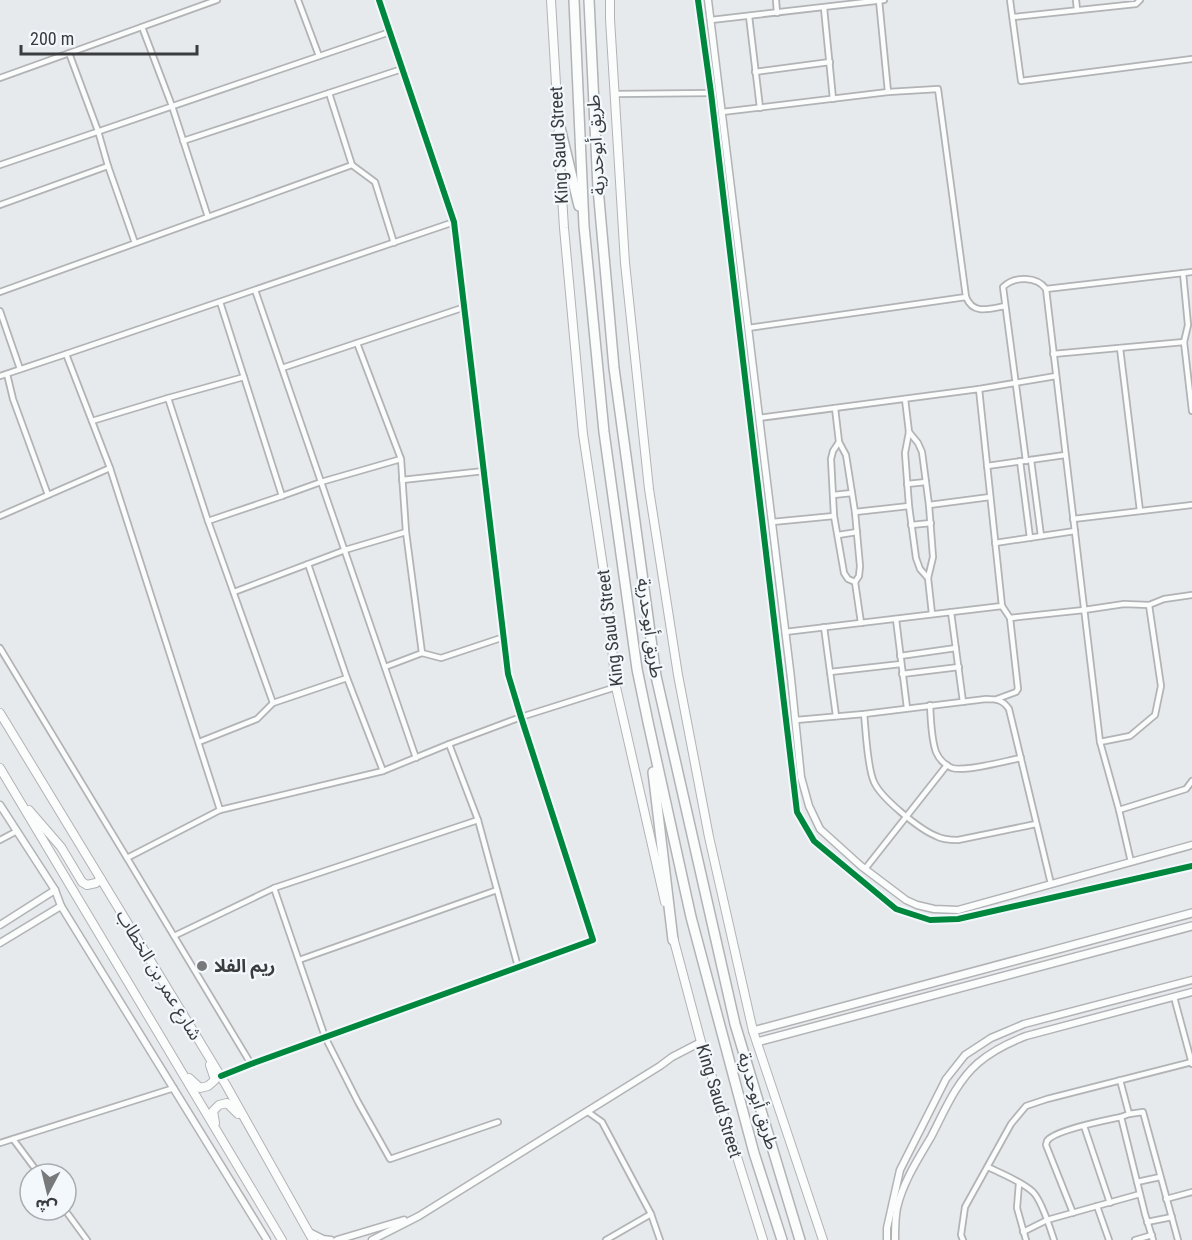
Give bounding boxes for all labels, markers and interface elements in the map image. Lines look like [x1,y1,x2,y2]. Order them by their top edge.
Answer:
scale bar [21,18,196,56]
text: 200 m [30,28,74,49]
street label: King Saud Street [545,86,572,204]
street label: طريق أبوحدرية [582,94,610,196]
street label: King Saud Street [592,568,627,688]
street label: طريق أبوحدرية [632,577,668,679]
street label: شارع عمر بن الخطاب [109,906,207,1046]
place label: ريم الفلا [214,955,275,979]
marker: ريم الفلا [195,959,209,973]
street label: King Saud Street [692,1042,747,1160]
street label: طريق أبوحدرية [733,1050,784,1152]
north arrow [18,1162,78,1222]
text: ش [34,1196,58,1217]

